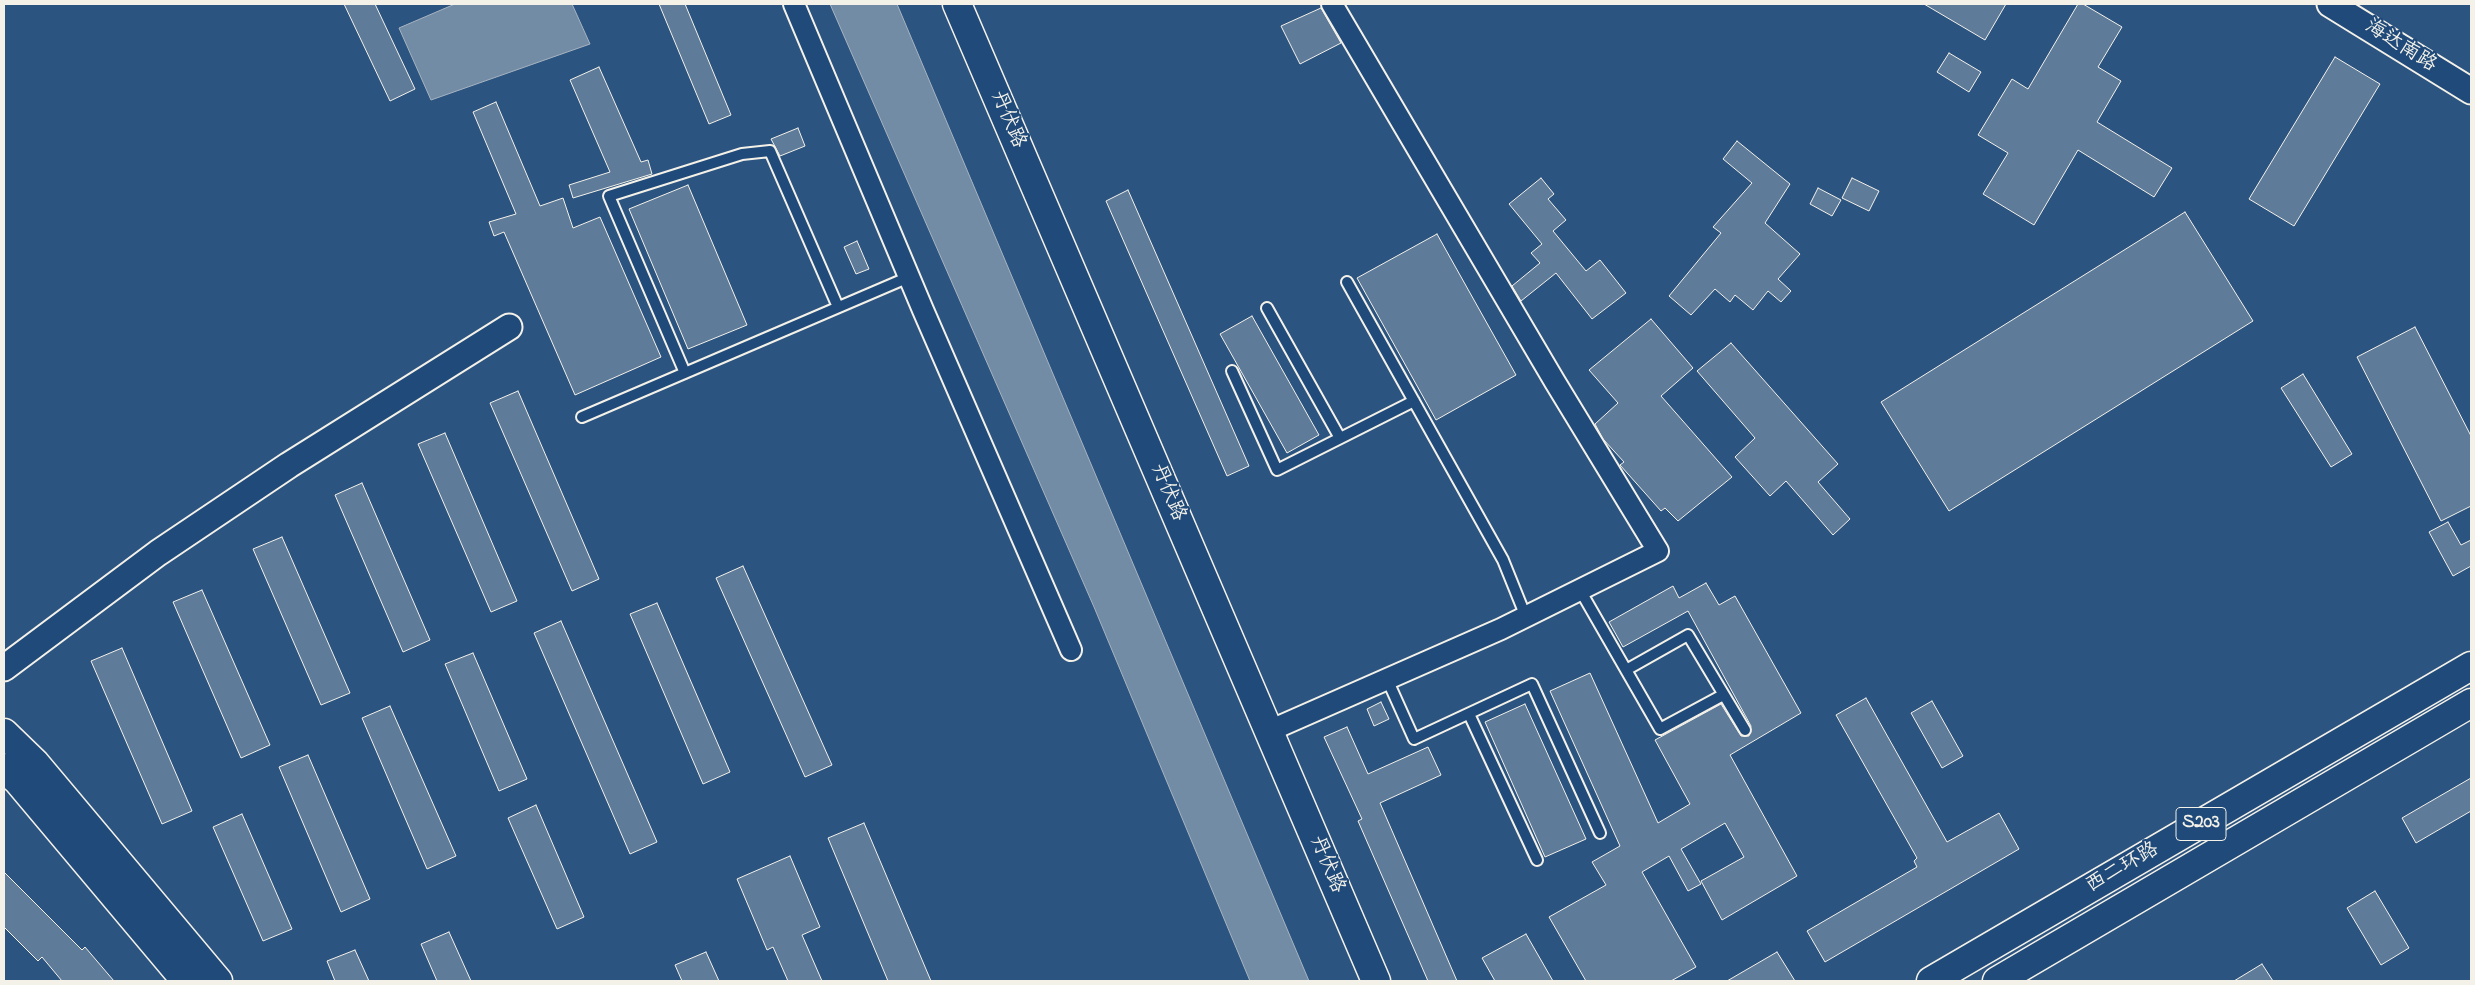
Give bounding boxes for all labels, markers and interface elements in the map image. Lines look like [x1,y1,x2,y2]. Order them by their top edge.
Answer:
street label: 海达南路 [2360,16,2440,78]
street label: 丹伏路 [984,88,1030,152]
street label: 丹伏路 [1144,461,1190,525]
road number: S203 [2176,808,2226,841]
street label: 丹伏路 [1303,833,1349,897]
street label: 西二环路 [2082,839,2164,899]

